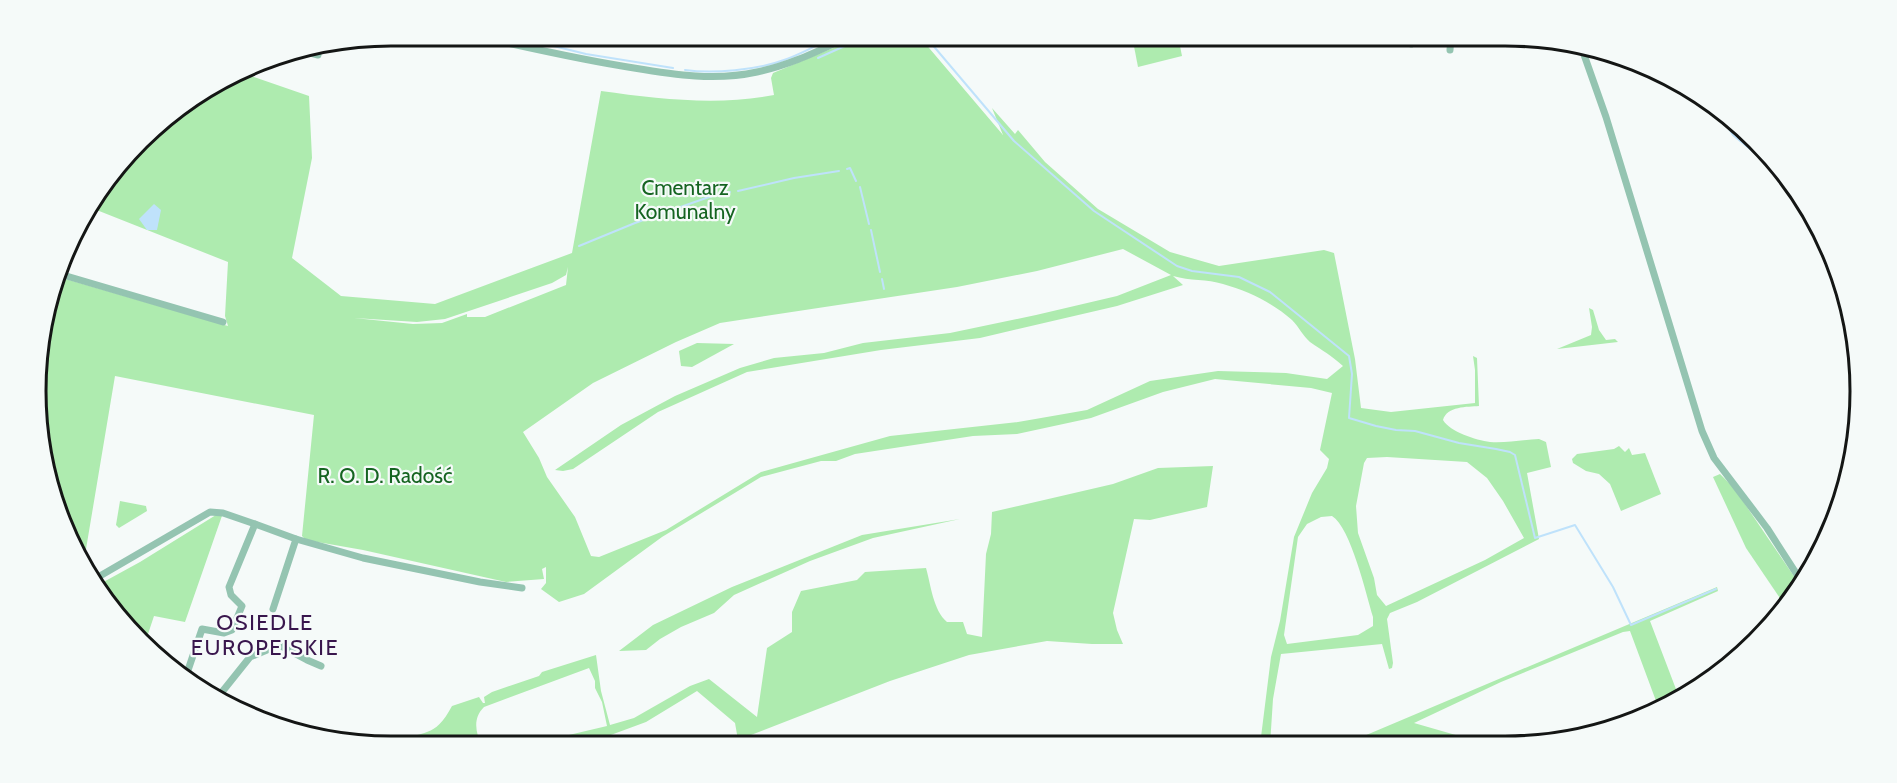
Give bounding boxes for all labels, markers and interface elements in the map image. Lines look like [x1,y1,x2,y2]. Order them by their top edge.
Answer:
park label: Cmentarz Komunalny [635,175,736,224]
park label: R. O. D. Radość [318,463,452,488]
district label: OSIEDLE EUROPEJSKIE [191,609,339,661]

